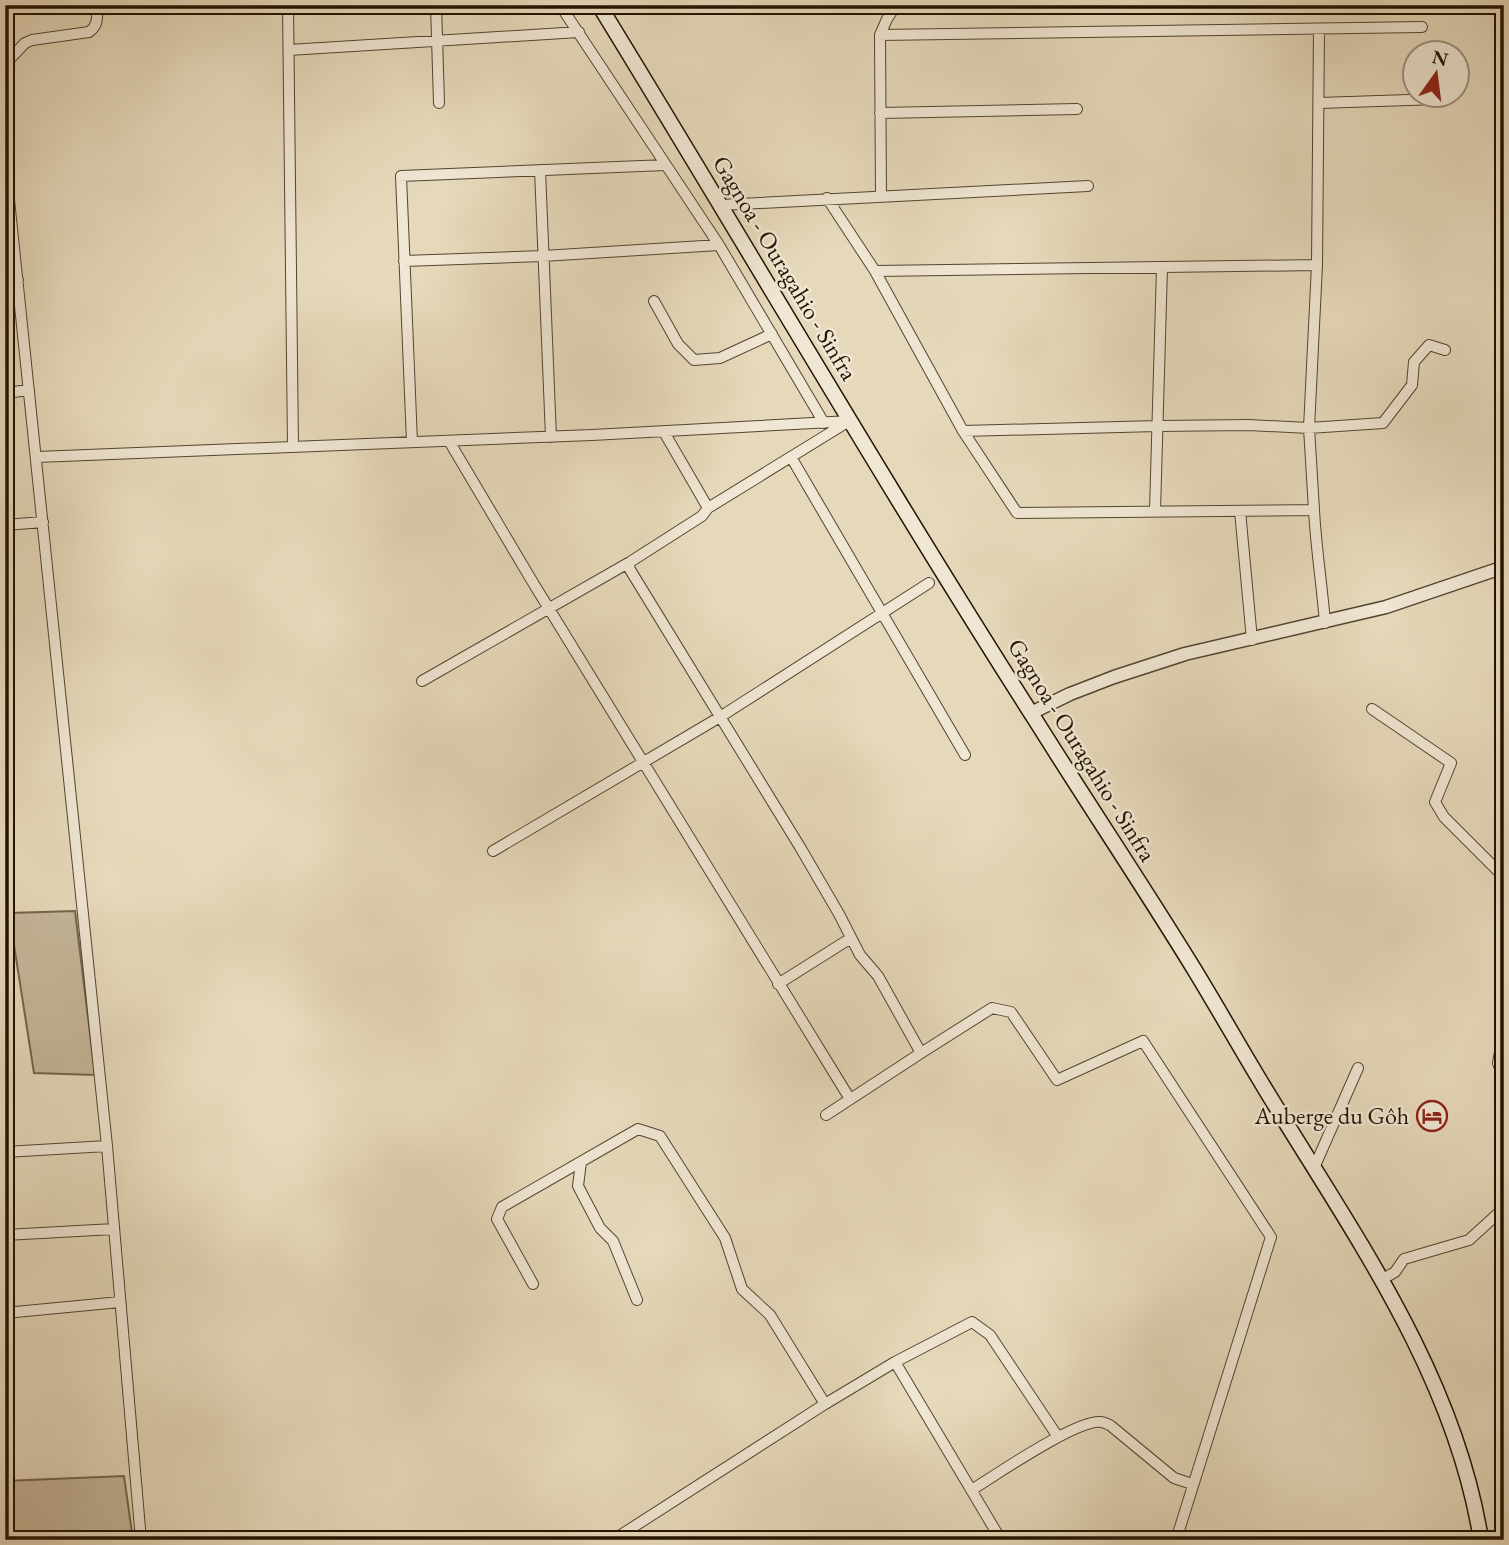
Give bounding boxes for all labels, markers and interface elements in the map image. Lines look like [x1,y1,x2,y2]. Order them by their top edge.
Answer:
north arrow [1400,38,1470,108]
text: N [1430,44,1451,72]
street label: Gagnoa - Ouragahio - Sinfra [706,150,865,386]
street label: Gagnoa - Ouragahio - Sinfra [1001,632,1164,867]
hotel icon: Auberge du Gôh [1415,1099,1449,1133]
place label: Auberge du Gôh [1253,1100,1409,1131]

